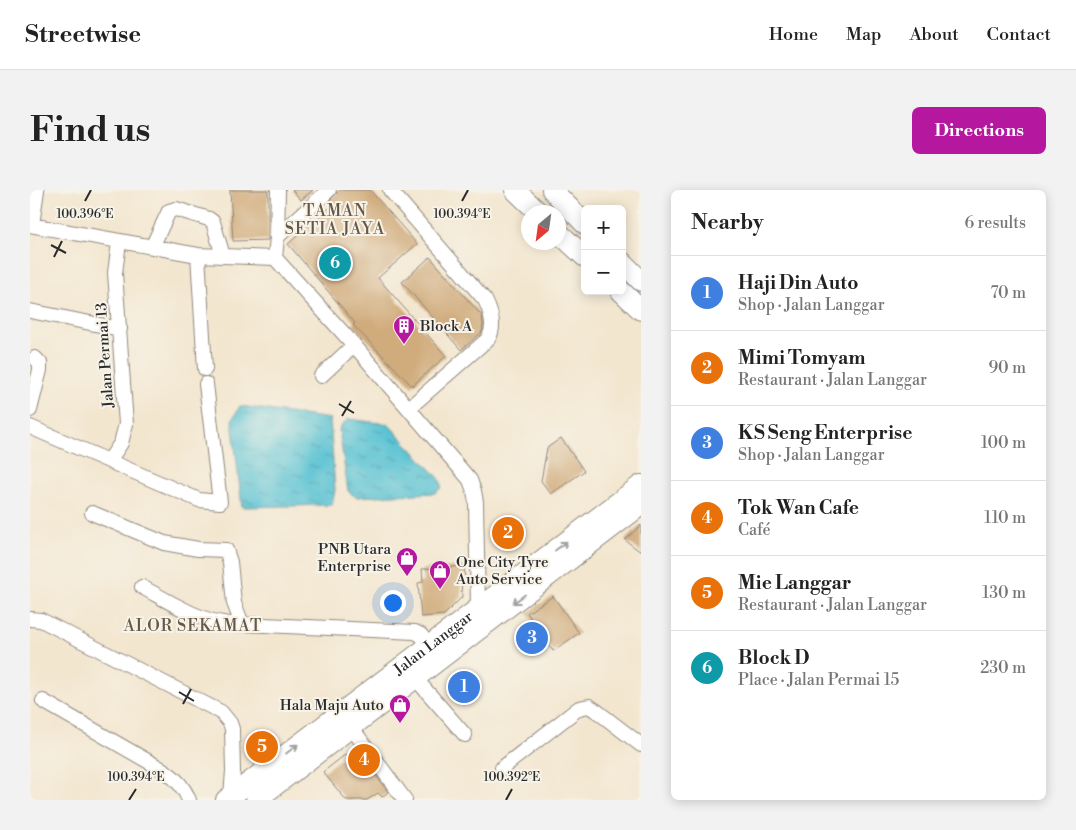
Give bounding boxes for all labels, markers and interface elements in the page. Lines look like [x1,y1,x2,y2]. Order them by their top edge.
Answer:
text: Streetwise [25,20,141,50]
text: Home [769,23,818,46]
text: Map [846,23,882,46]
text: About [910,23,959,46]
text: Contact [987,23,1051,46]
button: Directions [912,107,1046,154]
text: Find us [30,109,150,152]
district label: TAMAN SETIA JAYA [285,201,385,239]
north arrow [521,205,566,250]
map controls [581,205,626,295]
button: + [581,205,626,250]
text: 100.396°E [56,207,114,222]
text: 100.394°E [433,207,491,222]
text: Nearby [691,210,764,236]
text: 6 results [965,213,1026,233]
pin: 6 [319,244,351,282]
button: − [581,250,626,295]
text: Haji Din Auto [738,271,858,295]
text: 1 [703,283,711,303]
text: 70 m [990,283,1026,303]
text: Shop · Jalan Langgar [738,295,885,315]
street label: Jalan Permai 13 [92,302,118,409]
building icon: Block A [392,314,416,345]
place label: Block A [419,317,473,336]
text: Mimi Tomyam [738,346,866,370]
text: 2 [702,358,712,378]
text: 90 m [988,358,1026,378]
text: Restaurant · Jalan Langgar [738,370,927,390]
text: KS Seng Enterprise [738,421,912,445]
text: 3 [702,433,712,453]
text: 100 m [981,433,1026,453]
text: Shop · Jalan Langgar [738,445,885,465]
text: Tok Wan Cafe [738,496,859,520]
text: 4 [702,508,712,528]
text: 110 m [984,508,1026,528]
pin: 2 [492,514,524,552]
text: Café [738,520,771,540]
place label: PNB Utara Enterprise [317,540,391,576]
one-way arrow [555,540,568,551]
shop icon: PNB Utara Enterprise [395,546,419,577]
place label: One City Tyre Auto Service [455,553,549,589]
shop icon: One City Tyre Auto Service [428,559,452,590]
text: Mie Langgar [738,571,851,595]
text: 5 [702,583,712,603]
text: 130 m [982,583,1026,603]
your location [380,590,406,616]
one-way arrow [513,593,526,604]
text: Restaurant · Jalan Langgar [738,595,927,615]
street label: Jalan Langgar [389,606,477,679]
district label: ALOR SEKAMAT [123,616,262,636]
pin: 3 [516,619,548,657]
text: Block D [738,646,809,670]
text: 6 [702,658,712,678]
text: 230 m [980,658,1026,678]
pin: 1 [448,668,480,706]
text: Place · Jalan Permai 15 [738,670,899,690]
shop icon: Hala Maju Auto [388,693,412,724]
place label: Hala Maju Auto [280,696,384,715]
pin: 5 [246,728,278,766]
pin: 4 [348,741,380,779]
one-way arrow [285,744,298,755]
text: 100.394°E [107,770,165,785]
text: 100.392°E [484,770,540,785]

